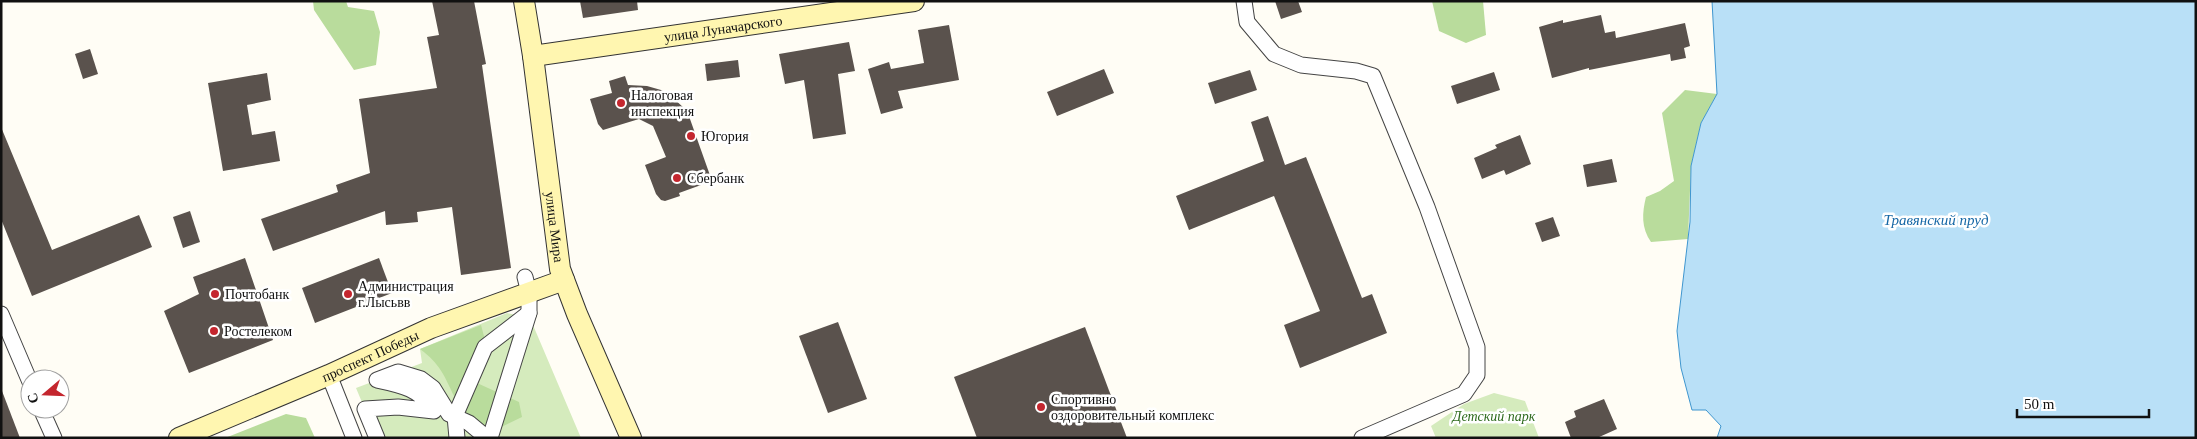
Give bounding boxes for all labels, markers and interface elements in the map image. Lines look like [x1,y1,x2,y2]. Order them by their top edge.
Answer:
street label: улица Луначарского [663,13,783,45]
place label: Налоговая инспекция [631,88,695,119]
marker: Налоговая инспекция [615,97,627,109]
place label: Югория [701,129,749,144]
marker: Югория [685,130,697,142]
place label: Сбербанк [687,171,744,186]
marker: Сбербанк [671,172,683,184]
street label: улица Мира [543,191,567,264]
water label: Травянский пруд [1883,212,1989,228]
place label: Администрация г.Лысьвв [358,279,454,310]
place label: Почтобанк [225,287,290,302]
marker: Почтобанк [209,288,221,300]
marker: Администрация г.Лысьвв [342,288,354,300]
place label: Ростелеком [224,324,292,339]
marker: Ростелеком [208,325,220,337]
street label: проспект Победы [320,327,421,385]
north arrow [20,369,70,419]
scale bar [2017,386,2150,418]
text: С [24,391,42,405]
place label: Спортивно оздоровительный комплекс [1051,392,1214,423]
text: 50 m [2024,396,2055,412]
marker: Спортивно оздоровительный комплекс [1035,401,1047,413]
park label: Детский парк [1451,409,1536,424]

